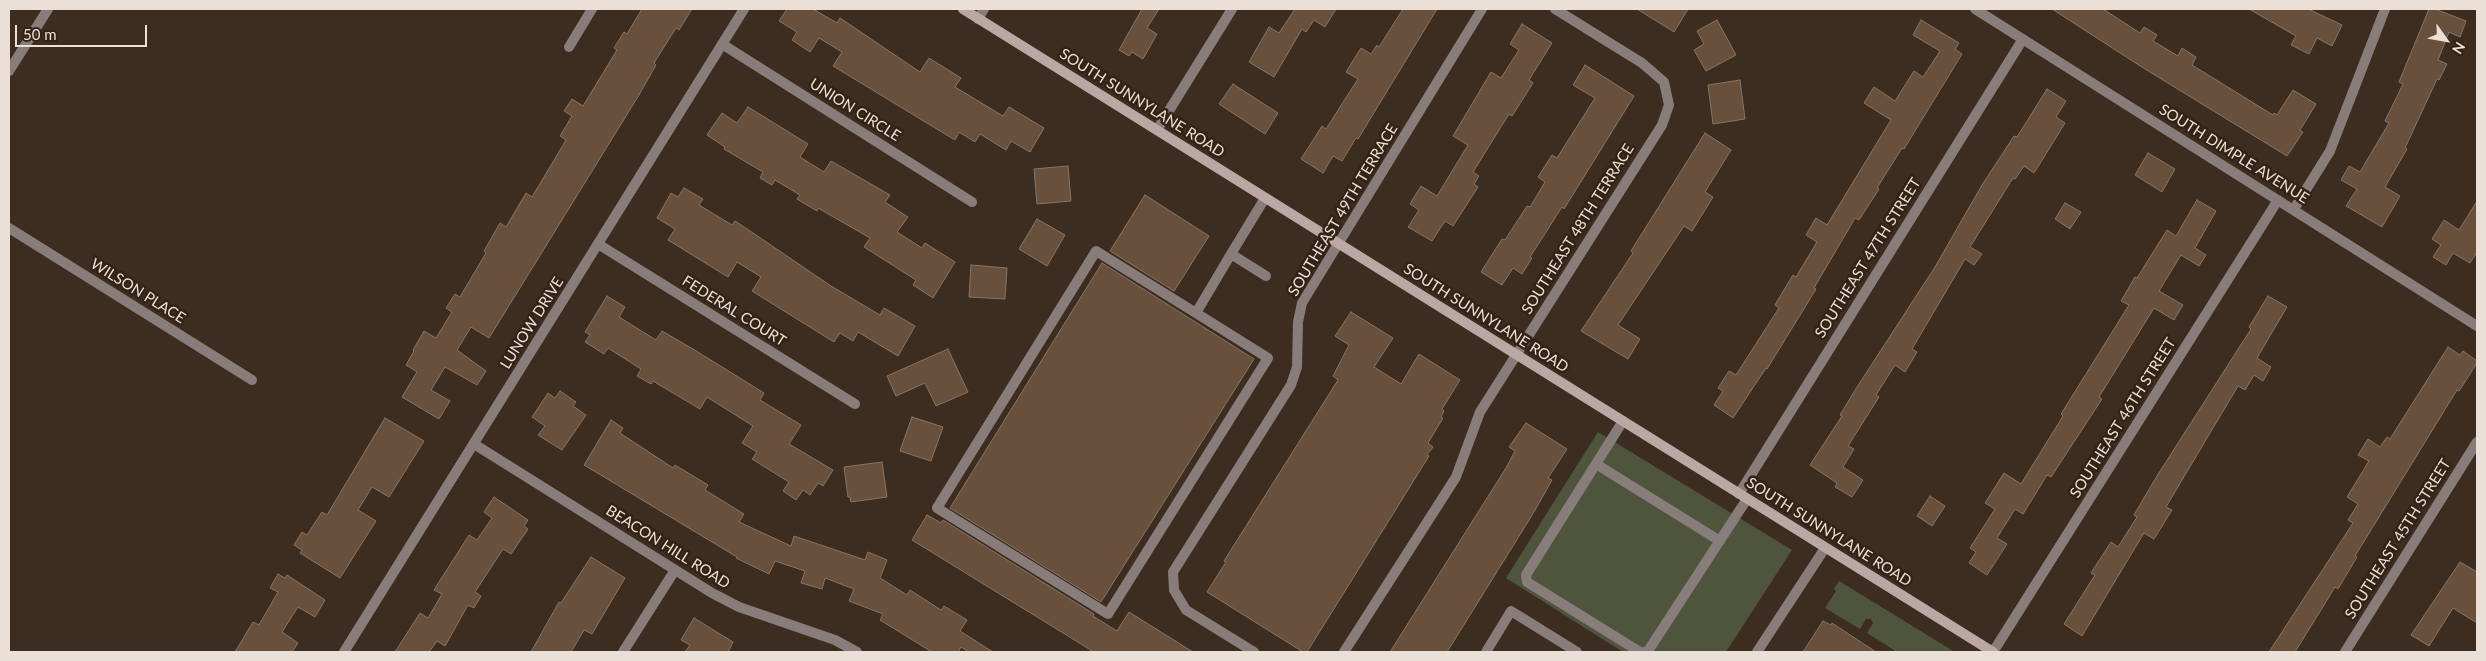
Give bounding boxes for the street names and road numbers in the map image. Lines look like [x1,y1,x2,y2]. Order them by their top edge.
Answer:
street label: SOUTH SUNNYLANE ROAD [1056,45,1228,161]
street label: UNION CIRCLE [806,75,904,145]
street label: SOUTH DIMPLE AVENUE [2156,100,2312,208]
street label: SOUTHEAST 49TH TERRACE [1284,121,1402,299]
street label: SOUTHEAST 48TH TERRACE [1518,140,1638,318]
street label: SOUTHEAST 47TH STREET [1811,175,1925,341]
street label: WILSON PLACE [87,255,189,327]
street label: SOUTH SUNNYLANE ROAD [1400,260,1572,376]
street label: FEDERAL COURT [679,272,789,350]
street label: LUNOW DRIVE [497,274,567,372]
street label: SOUTHEAST 46TH STREET [2066,335,2180,501]
street label: SOUTHEAST 45TH STREET [2341,456,2455,622]
street label: SOUTH SUNNYLANE ROAD [1743,474,1915,590]
street label: BEACON HILL ROAD [603,502,733,592]

